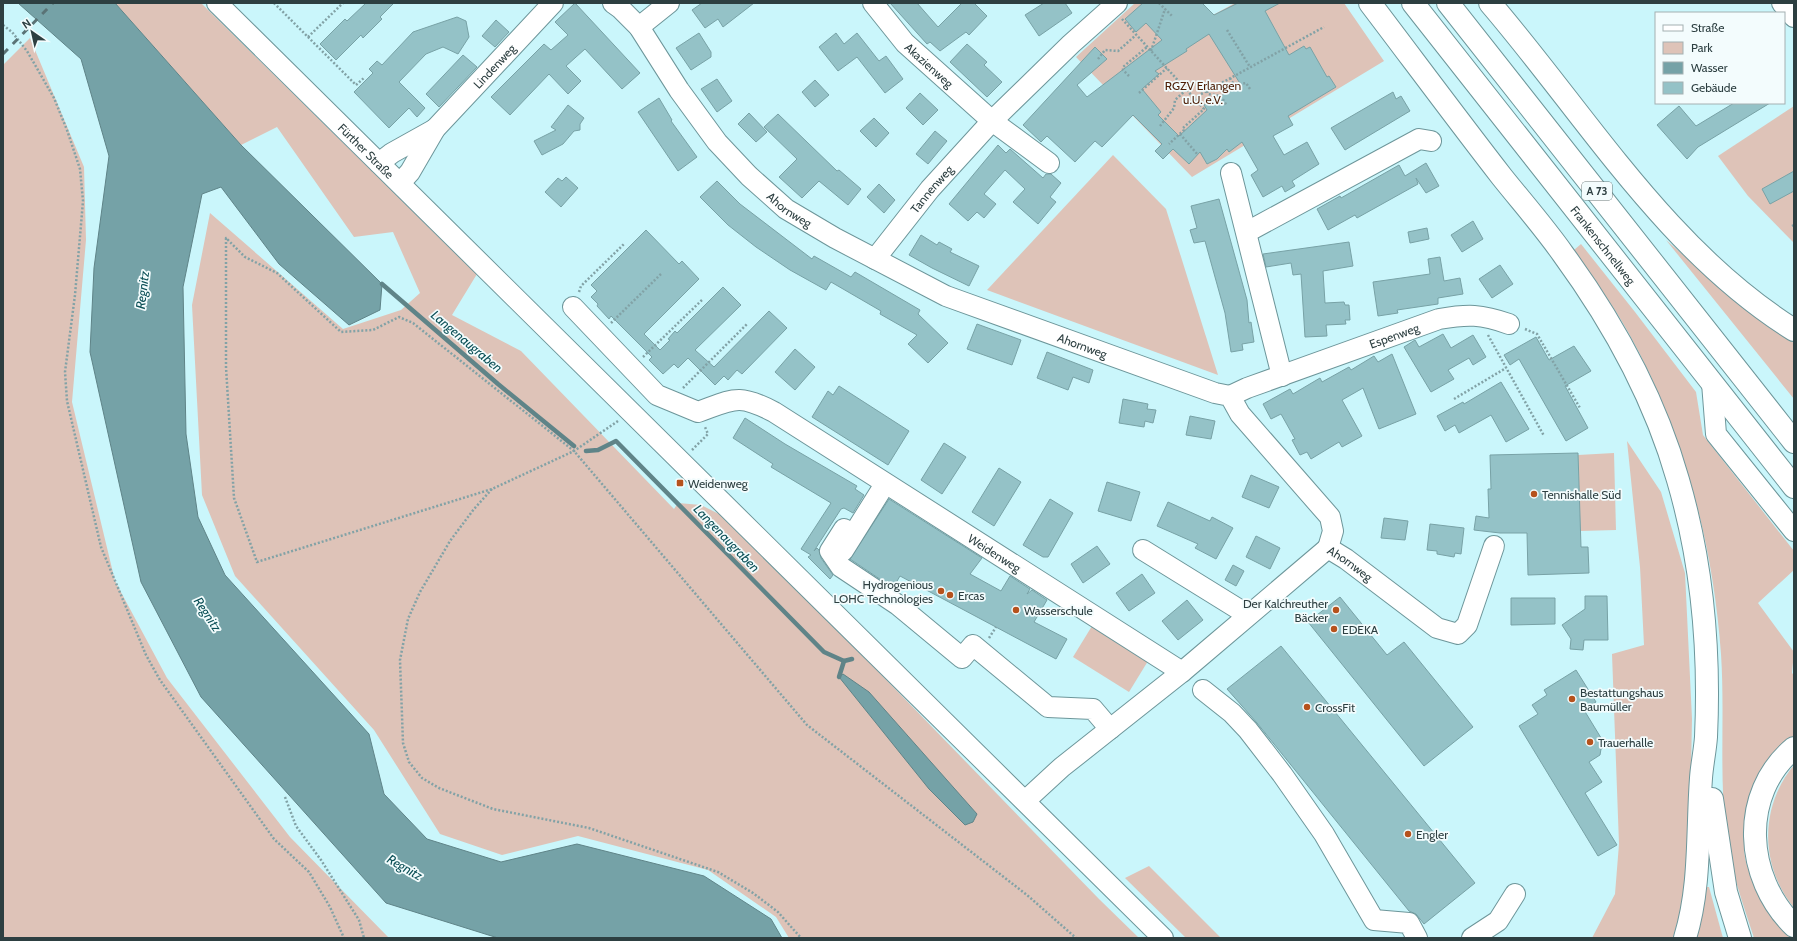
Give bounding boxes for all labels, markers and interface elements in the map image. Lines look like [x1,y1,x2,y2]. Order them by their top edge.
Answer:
north arrow [12,12,52,52]
legend [1655,12,1785,104]
text: N [19,16,34,32]
text: Straße [1691,20,1724,35]
street label: Akazienweg [902,39,958,91]
street label: Lindenweg [470,40,519,91]
text: Park [1691,40,1713,55]
text: Wasser [1691,60,1728,75]
park label: RGZV Erlangen u.U. e.V. [1165,78,1241,107]
text: Gebäude [1691,80,1737,95]
street label: Fürther Straße [335,120,397,181]
street label: Tannenweg [907,161,957,216]
road number: A 73 [1582,182,1612,200]
street label: Ahornweg [764,188,816,231]
street label: Frankenschnellweg [1568,203,1640,288]
water label: Regnitz [132,270,152,310]
water label: Langenaugraben [428,307,506,375]
street label: Espenweg [1367,319,1422,351]
street label: Ahornweg [1056,329,1110,361]
place label: Weidenweg [688,476,749,491]
marker: Weidenweg [675,478,685,488]
place label: Tennishalle Süd [1542,487,1621,502]
marker: Tennishalle Süd [1529,489,1539,499]
water label: Langenaugraben [691,501,763,575]
street label: Weidenweg [965,530,1025,576]
street label: Ahornweg [1325,542,1377,585]
place label: Hydrogenious LOHC Technologies [833,577,933,606]
marker: Hydrogenious LOHC Technologies [936,586,946,596]
place label: Ercas [958,588,984,603]
marker: Ercas [945,590,955,600]
water label: Regnitz [191,594,226,635]
place label: Der Kalchreuther Bäcker [1243,596,1328,625]
place label: Wasserschule [1024,603,1093,618]
marker: Wasserschule [1011,605,1021,615]
marker: Der Kalchreuther Bäcker [1331,605,1341,615]
place label: EDEKA [1342,622,1379,637]
marker: EDEKA [1329,624,1339,634]
place label: Bestattungshaus Baumüller [1580,685,1664,714]
marker: Bestattungshaus Baumüller [1567,694,1577,704]
place label: CrossFit [1315,700,1355,715]
marker: CrossFit [1302,702,1312,712]
place label: Trauerhalle [1598,735,1653,750]
marker: Trauerhalle [1585,737,1595,747]
place label: Engler [1416,827,1448,842]
marker: Engler [1403,829,1413,839]
water label: Regnitz [385,851,426,884]

